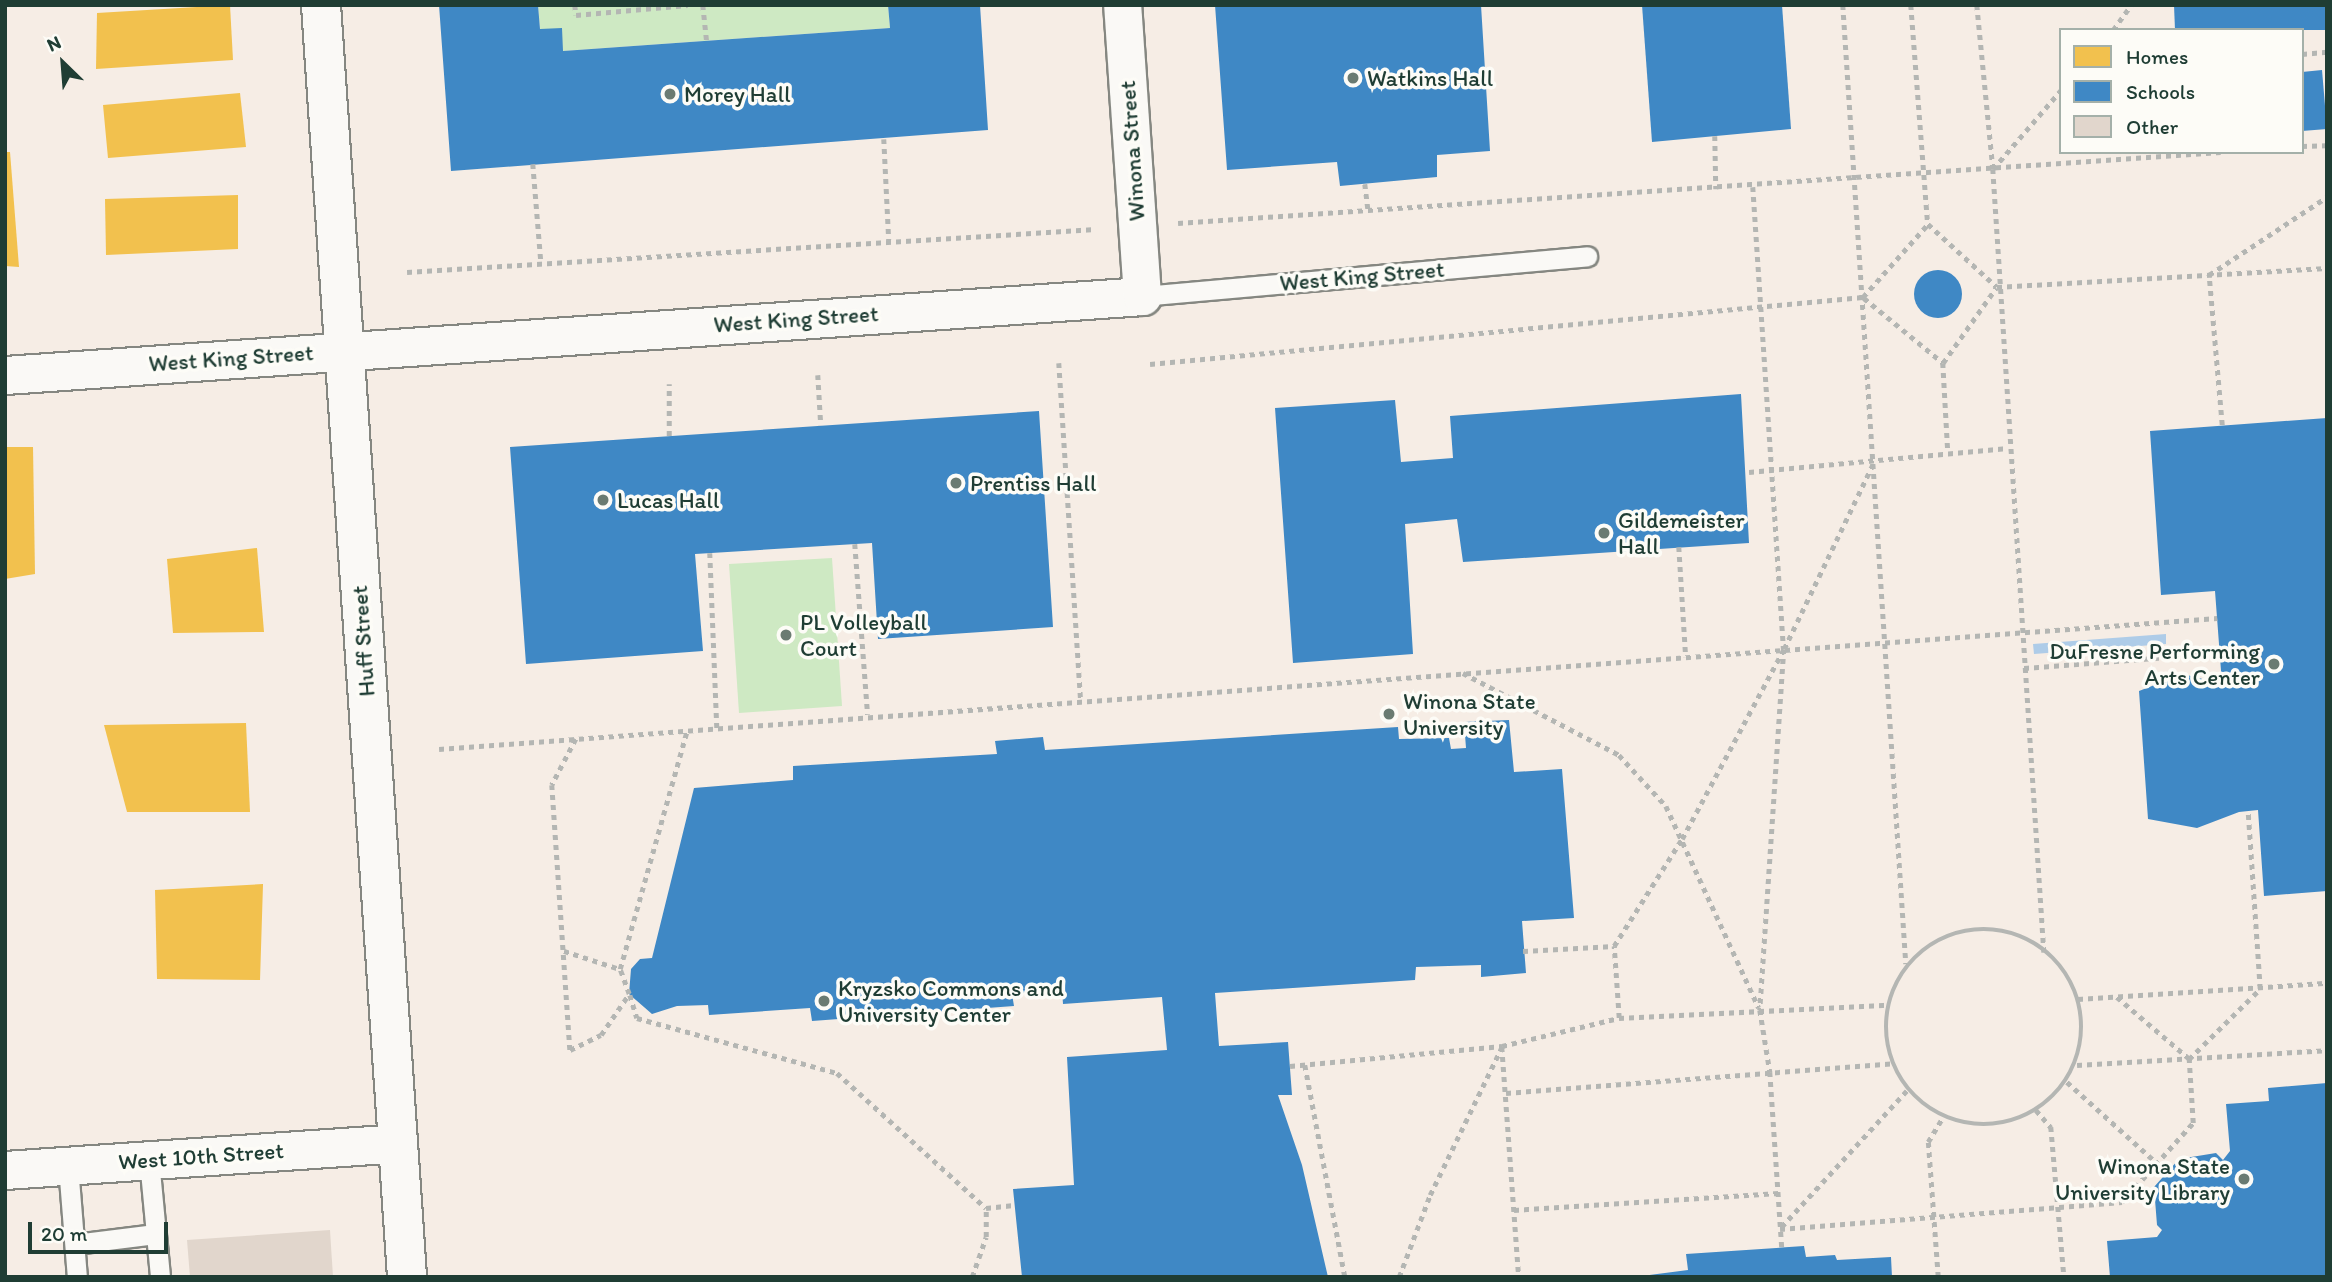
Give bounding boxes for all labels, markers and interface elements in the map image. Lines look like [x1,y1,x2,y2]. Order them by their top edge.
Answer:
north arrow [28,28,98,98]
legend [2059,28,2304,154]
text: N [43,30,65,57]
text: Homes [2126,44,2188,69]
place label: Watkins Hall [1367,64,1493,92]
marker: Watkins Hall [1345,70,1361,86]
text: Schools [2126,79,2195,104]
place label: Morey Hall [684,80,791,108]
street label: Winona Street [1113,80,1151,222]
marker: Morey Hall [662,86,678,102]
text: Other [2126,114,2178,139]
street label: West King Street [1279,255,1445,297]
street label: West King Street [713,299,879,339]
street label: West King Street [148,338,314,378]
place label: Prentiss Hall [970,469,1097,497]
marker: Prentiss Hall [948,475,964,491]
place label: Lucas Hall [617,486,720,514]
marker: Lucas Hall [595,492,611,508]
place label: Gildemeister Hall [1618,506,1745,560]
marker: Gildemeister Hall [1596,525,1612,541]
street label: Huff Street [345,585,381,697]
place label: PL Volleyball Court [800,608,926,662]
marker: PL Volleyball Court [778,627,794,643]
place label: DuFresne Performing Arts Center [2049,637,2260,691]
marker: DuFresne Performing Arts Center [2266,656,2282,672]
place label: Winona State University [1403,687,1536,741]
marker: Winona State University [1381,706,1397,722]
place label: Kryzsko Commons and University Center [838,974,1064,1028]
marker: Kryzsko Commons and University Center [816,993,832,1009]
street label: West 10th Street [118,1136,284,1176]
place label: Winona State University Library [2055,1152,2230,1206]
marker: Winona State University Library [2236,1171,2252,1187]
scale bar [32,1208,172,1252]
text: 20 m [41,1221,87,1246]

